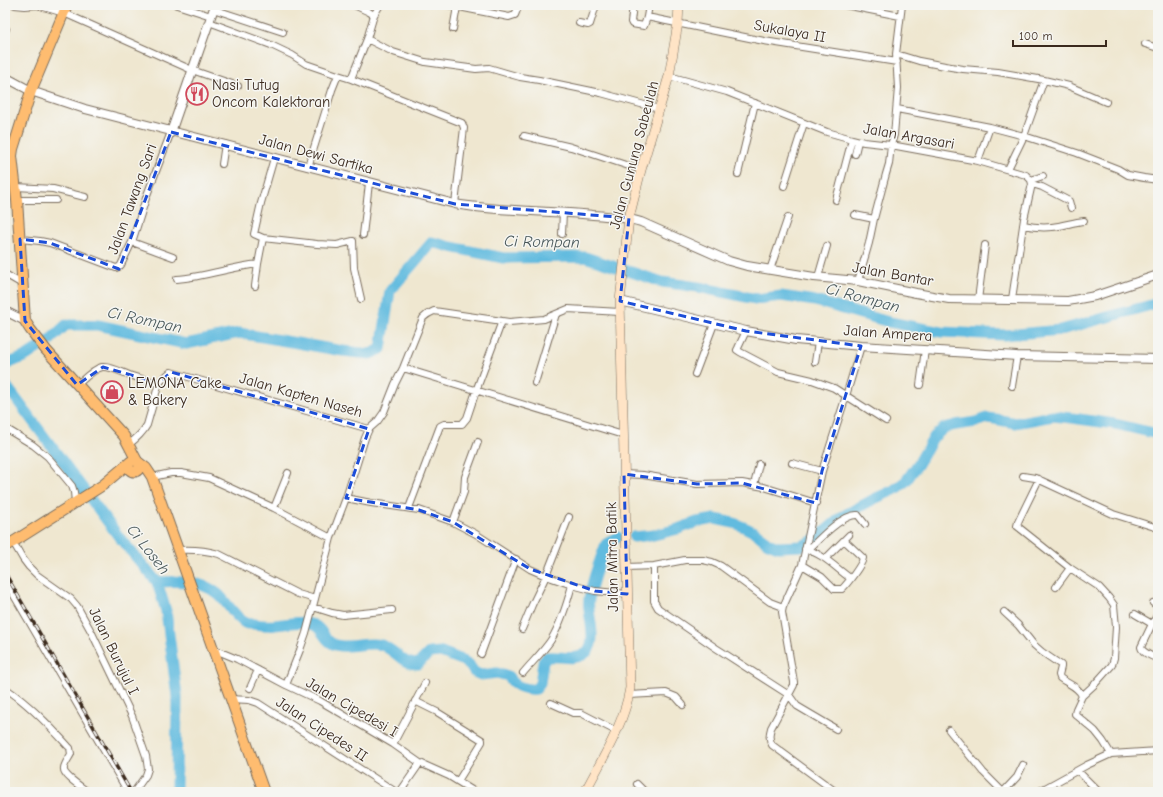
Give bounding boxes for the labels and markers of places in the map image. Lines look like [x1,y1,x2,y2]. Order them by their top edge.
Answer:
place label: Nasi Tutug Oncom Kalektoran [212,76,330,111]
restaurant icon: Nasi Tutug Oncom Kalektoran [184,81,210,107]
place label: LEMONA Cake & Bakery [128,374,222,409]
shop icon: LEMONA Cake & Bakery [99,379,125,405]

